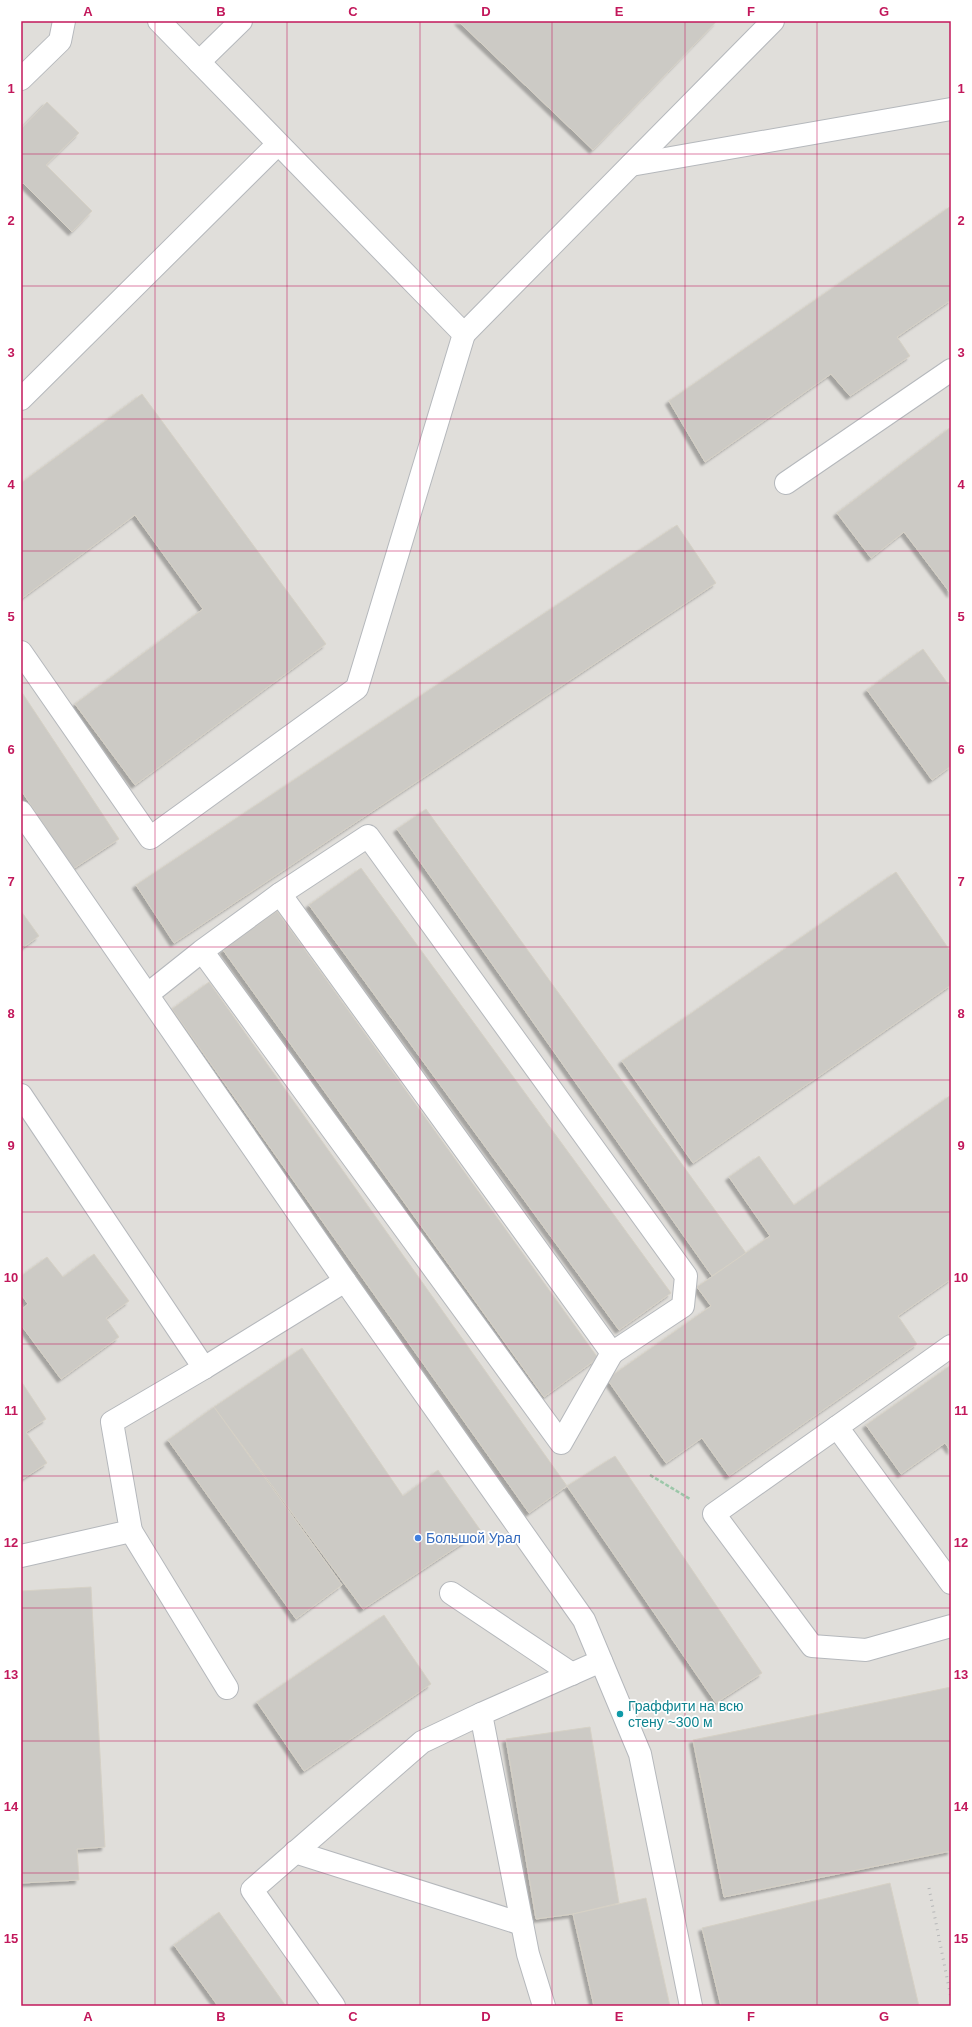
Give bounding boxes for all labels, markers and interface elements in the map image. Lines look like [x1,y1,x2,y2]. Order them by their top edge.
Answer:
text: A [83,4,93,19]
text: B [216,4,226,19]
text: C [348,4,358,19]
text: D [481,4,491,19]
text: E [615,4,624,19]
text: F [747,4,755,19]
text: G [879,4,889,19]
text: 1 [7,81,15,96]
text: 1 [957,81,965,96]
text: 2 [7,213,15,228]
text: 2 [957,213,965,228]
text: 3 [7,345,15,360]
text: 3 [957,345,965,360]
text: 4 [7,477,15,492]
text: 4 [957,477,965,492]
text: 5 [7,609,15,624]
text: 5 [957,609,965,624]
text: 6 [7,742,15,757]
text: 6 [957,742,965,757]
text: 7 [7,874,15,889]
text: 7 [957,874,965,889]
text: 8 [7,1006,15,1021]
text: 8 [957,1006,965,1021]
text: 9 [7,1138,15,1153]
text: 9 [957,1138,965,1153]
text: 10 [4,1270,18,1285]
text: 10 [954,1270,968,1285]
text: 11 [4,1403,18,1418]
text: 11 [954,1403,968,1418]
place label: Большой Урал [426,1530,521,1546]
marker: Большой Урал [413,1533,423,1543]
text: 12 [4,1535,18,1550]
text: 12 [954,1535,968,1550]
text: 13 [4,1667,18,1682]
text: 13 [954,1667,968,1682]
place label: Граффити на всю стену ~300 м [628,1698,744,1730]
marker: Граффити на всю стену ~300 м [615,1709,625,1719]
text: 14 [4,1799,19,1814]
text: 14 [954,1799,969,1814]
text: 15 [4,1931,18,1946]
text: 15 [954,1931,968,1946]
text: A [83,2009,93,2024]
text: B [216,2009,226,2024]
text: C [348,2009,358,2024]
text: D [481,2009,491,2024]
text: E [615,2009,624,2024]
text: F [747,2009,755,2024]
text: G [879,2009,889,2024]

